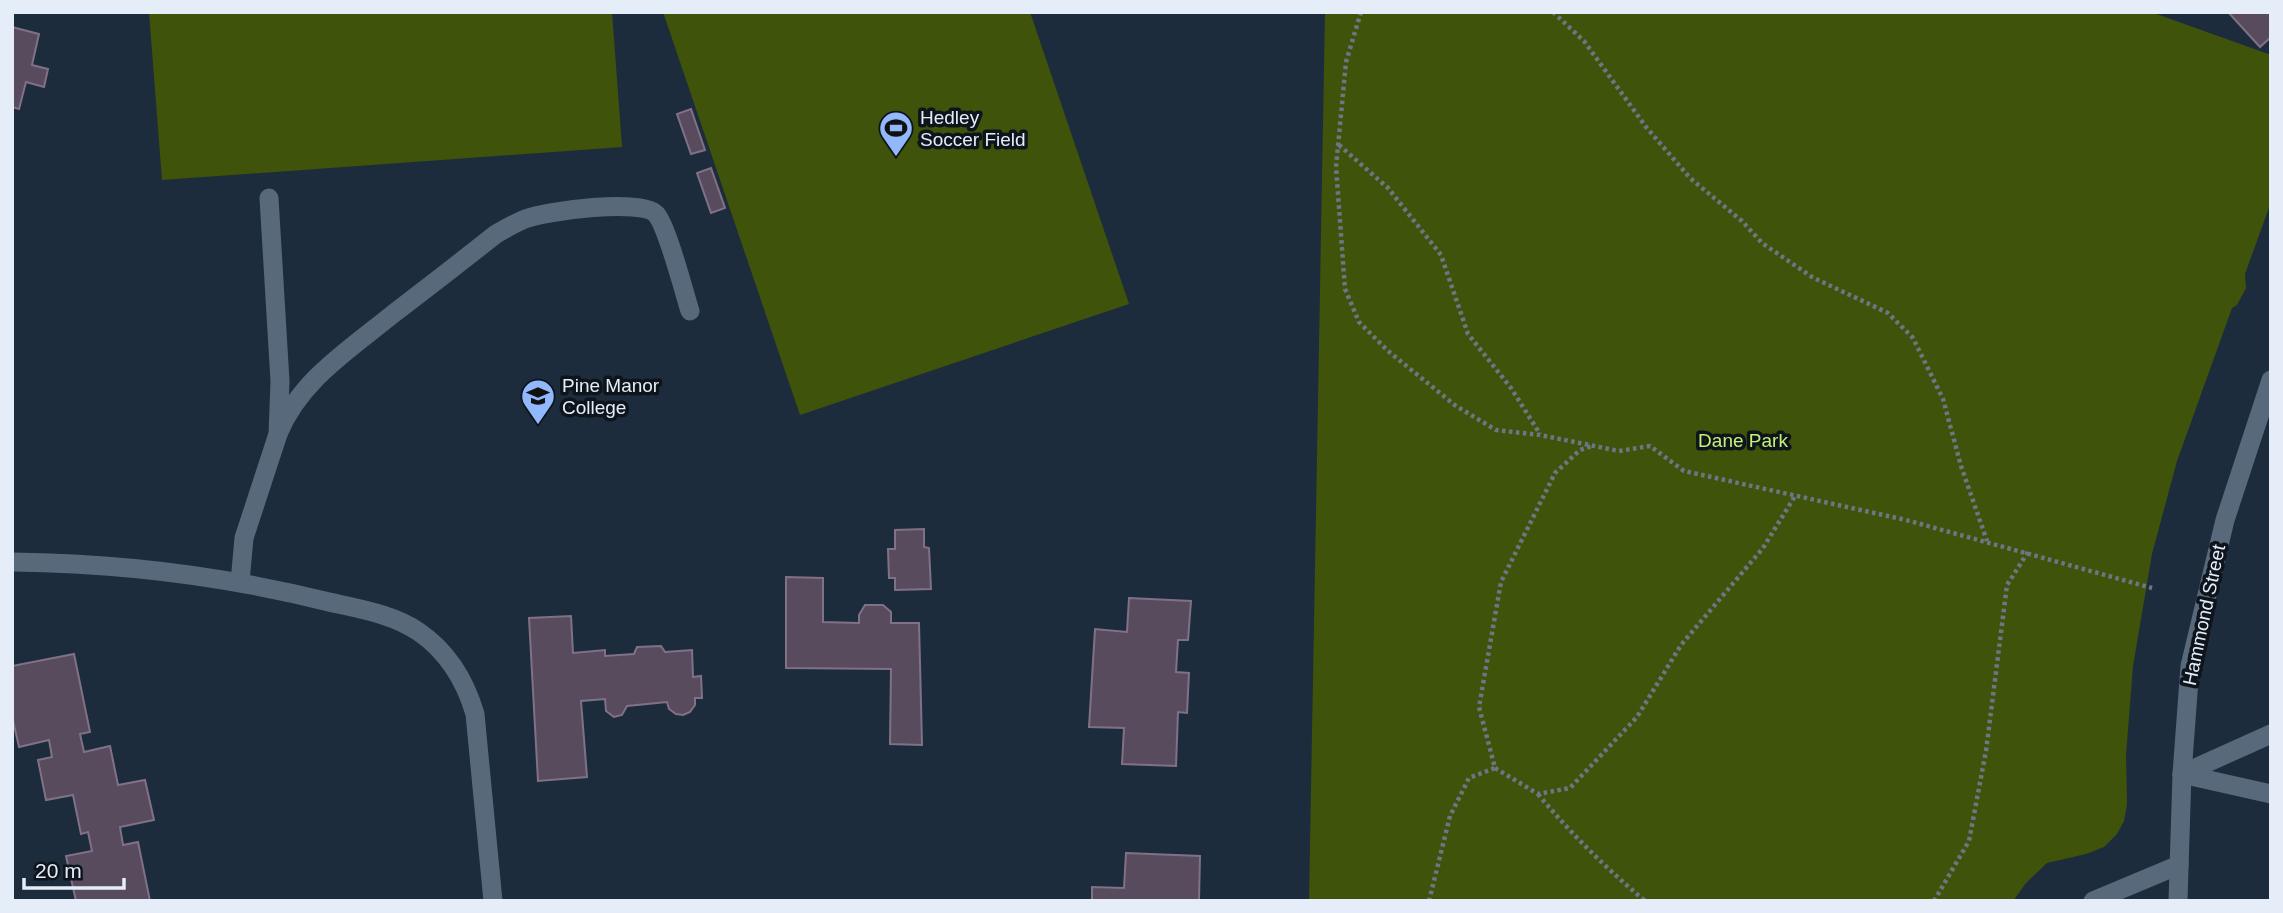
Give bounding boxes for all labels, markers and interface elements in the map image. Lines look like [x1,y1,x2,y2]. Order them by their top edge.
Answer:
place label: Hedley Soccer Field [920,107,1026,150]
sports icon: Hedley Soccer Field [877,109,915,158]
place label: Pine Manor College [562,375,660,418]
school or university icon: Pine Manor College [519,377,557,426]
park label: Dane Park [1698,430,1788,451]
street label: Hammond Street [2179,542,2229,687]
scale bar [24,846,124,890]
text: 20 m [35,859,82,882]

